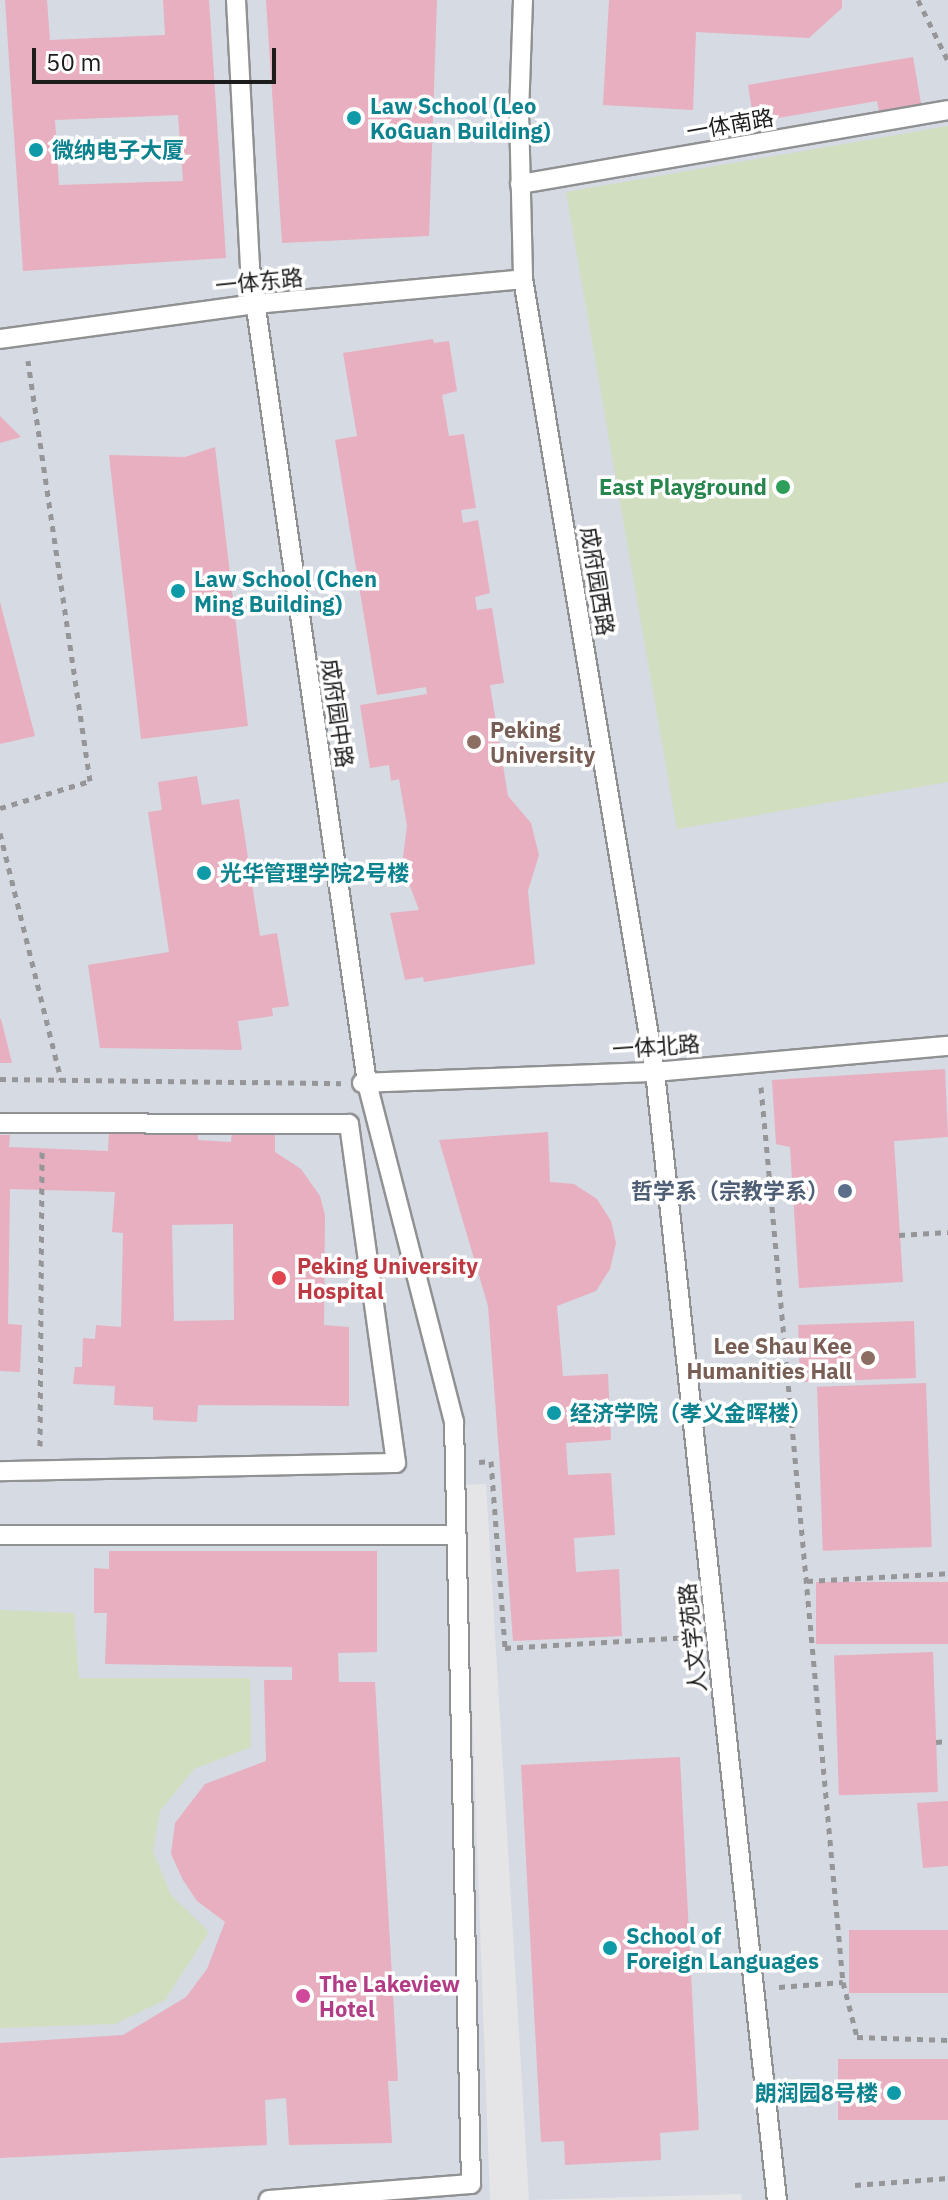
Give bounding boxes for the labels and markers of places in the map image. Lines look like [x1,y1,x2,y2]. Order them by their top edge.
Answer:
place label: Law School (Leo KoGuan Building) [370,92,551,144]
marker: Law School (Leo KoGuan Building) [345,109,363,127]
place label: 微纳电子大厦 [52,137,184,163]
marker: 微纳电子大厦 [27,141,45,159]
place label: East Playground [599,474,767,500]
marker: East Playground [774,478,792,496]
place label: Law School (Chen Ming Building) [194,565,377,616]
marker: Law School (Chen Ming Building) [169,582,187,600]
place label: Peking University [490,716,595,768]
marker: Peking University [465,733,483,751]
place label: 光华管理学院2号楼 [220,860,409,886]
marker: 光华管理学院2号楼 [195,864,213,882]
place label: 哲学系（宗教学系） [631,1178,829,1204]
marker: 哲学系（宗教学系） [836,1182,854,1200]
place label: Peking University Hospital [297,1252,478,1304]
marker: Peking University Hospital [268,1267,290,1289]
place label: Lee Shau Kee Humanities Hall [686,1332,852,1384]
marker: Lee Shau Kee Humanities Hall [859,1349,877,1367]
place label: 经济学院（孝义金晖楼） [570,1400,812,1426]
marker: 经济学院（孝义金晖楼） [545,1404,563,1422]
place label: School of Foreign Languages [626,1922,819,1974]
marker: School of Foreign Languages [601,1939,619,1957]
place label: The Lakeview Hotel [319,1970,460,2022]
marker: The Lakeview Hotel [294,1987,312,2005]
place label: 朗润园8号楼 [755,2080,878,2106]
marker: 朗润园8号楼 [885,2084,903,2102]

